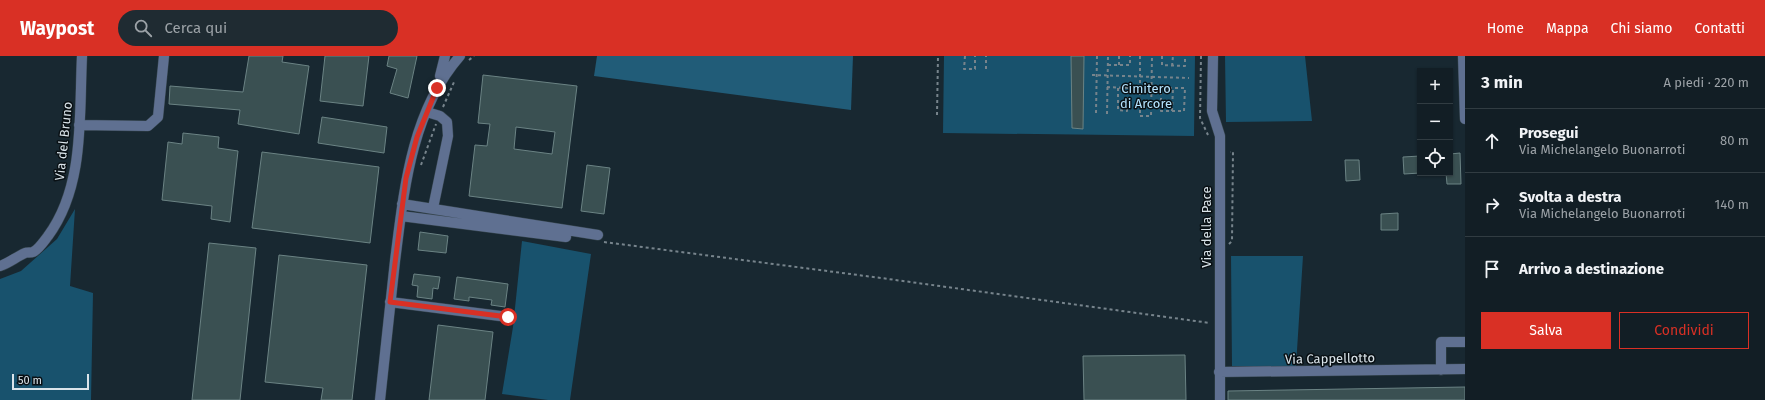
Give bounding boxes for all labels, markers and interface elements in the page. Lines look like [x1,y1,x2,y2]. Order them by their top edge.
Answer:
search box [118,10,398,46]
text: Waypost [20,17,94,40]
icon: search [132,17,154,39]
text: Cerca qui [164,19,227,37]
text: Home [1487,20,1524,37]
text: Mappa [1546,20,1589,37]
text: Chi siamo [1611,20,1672,37]
text: Contatti [1694,20,1745,37]
map controls [1417,68,1453,176]
button: + [1417,68,1453,104]
text: 3 min [1481,72,1523,93]
text: A piedi · 220 m [1663,75,1749,90]
route end [428,79,446,97]
park label: Cimitero di Arcore [1120,81,1172,111]
street label: Via del Bruno [52,101,75,181]
button: − [1417,104,1453,140]
text: Prosegui [1519,124,1578,142]
icon: ahead [1481,130,1503,152]
text: 80 m [1720,133,1749,148]
button: locate [1417,140,1453,176]
text: Via Michelangelo Buonarroti [1519,142,1685,157]
street label: Via della Pace [1199,186,1214,268]
text: Svolta a destra [1519,188,1621,206]
icon: right [1481,194,1503,216]
text: 140 m [1715,197,1749,212]
text: Via Michelangelo Buonarroti [1519,206,1685,221]
icon: arrive [1481,258,1503,280]
text: Arrivo a destinazione [1519,260,1664,278]
route start [499,308,517,326]
button: Salva [1481,312,1611,349]
button: Condividi [1619,312,1749,349]
street label: Via Cappellotto [1285,350,1375,367]
scale bar [12,372,89,391]
text: 50 m [18,374,42,387]

